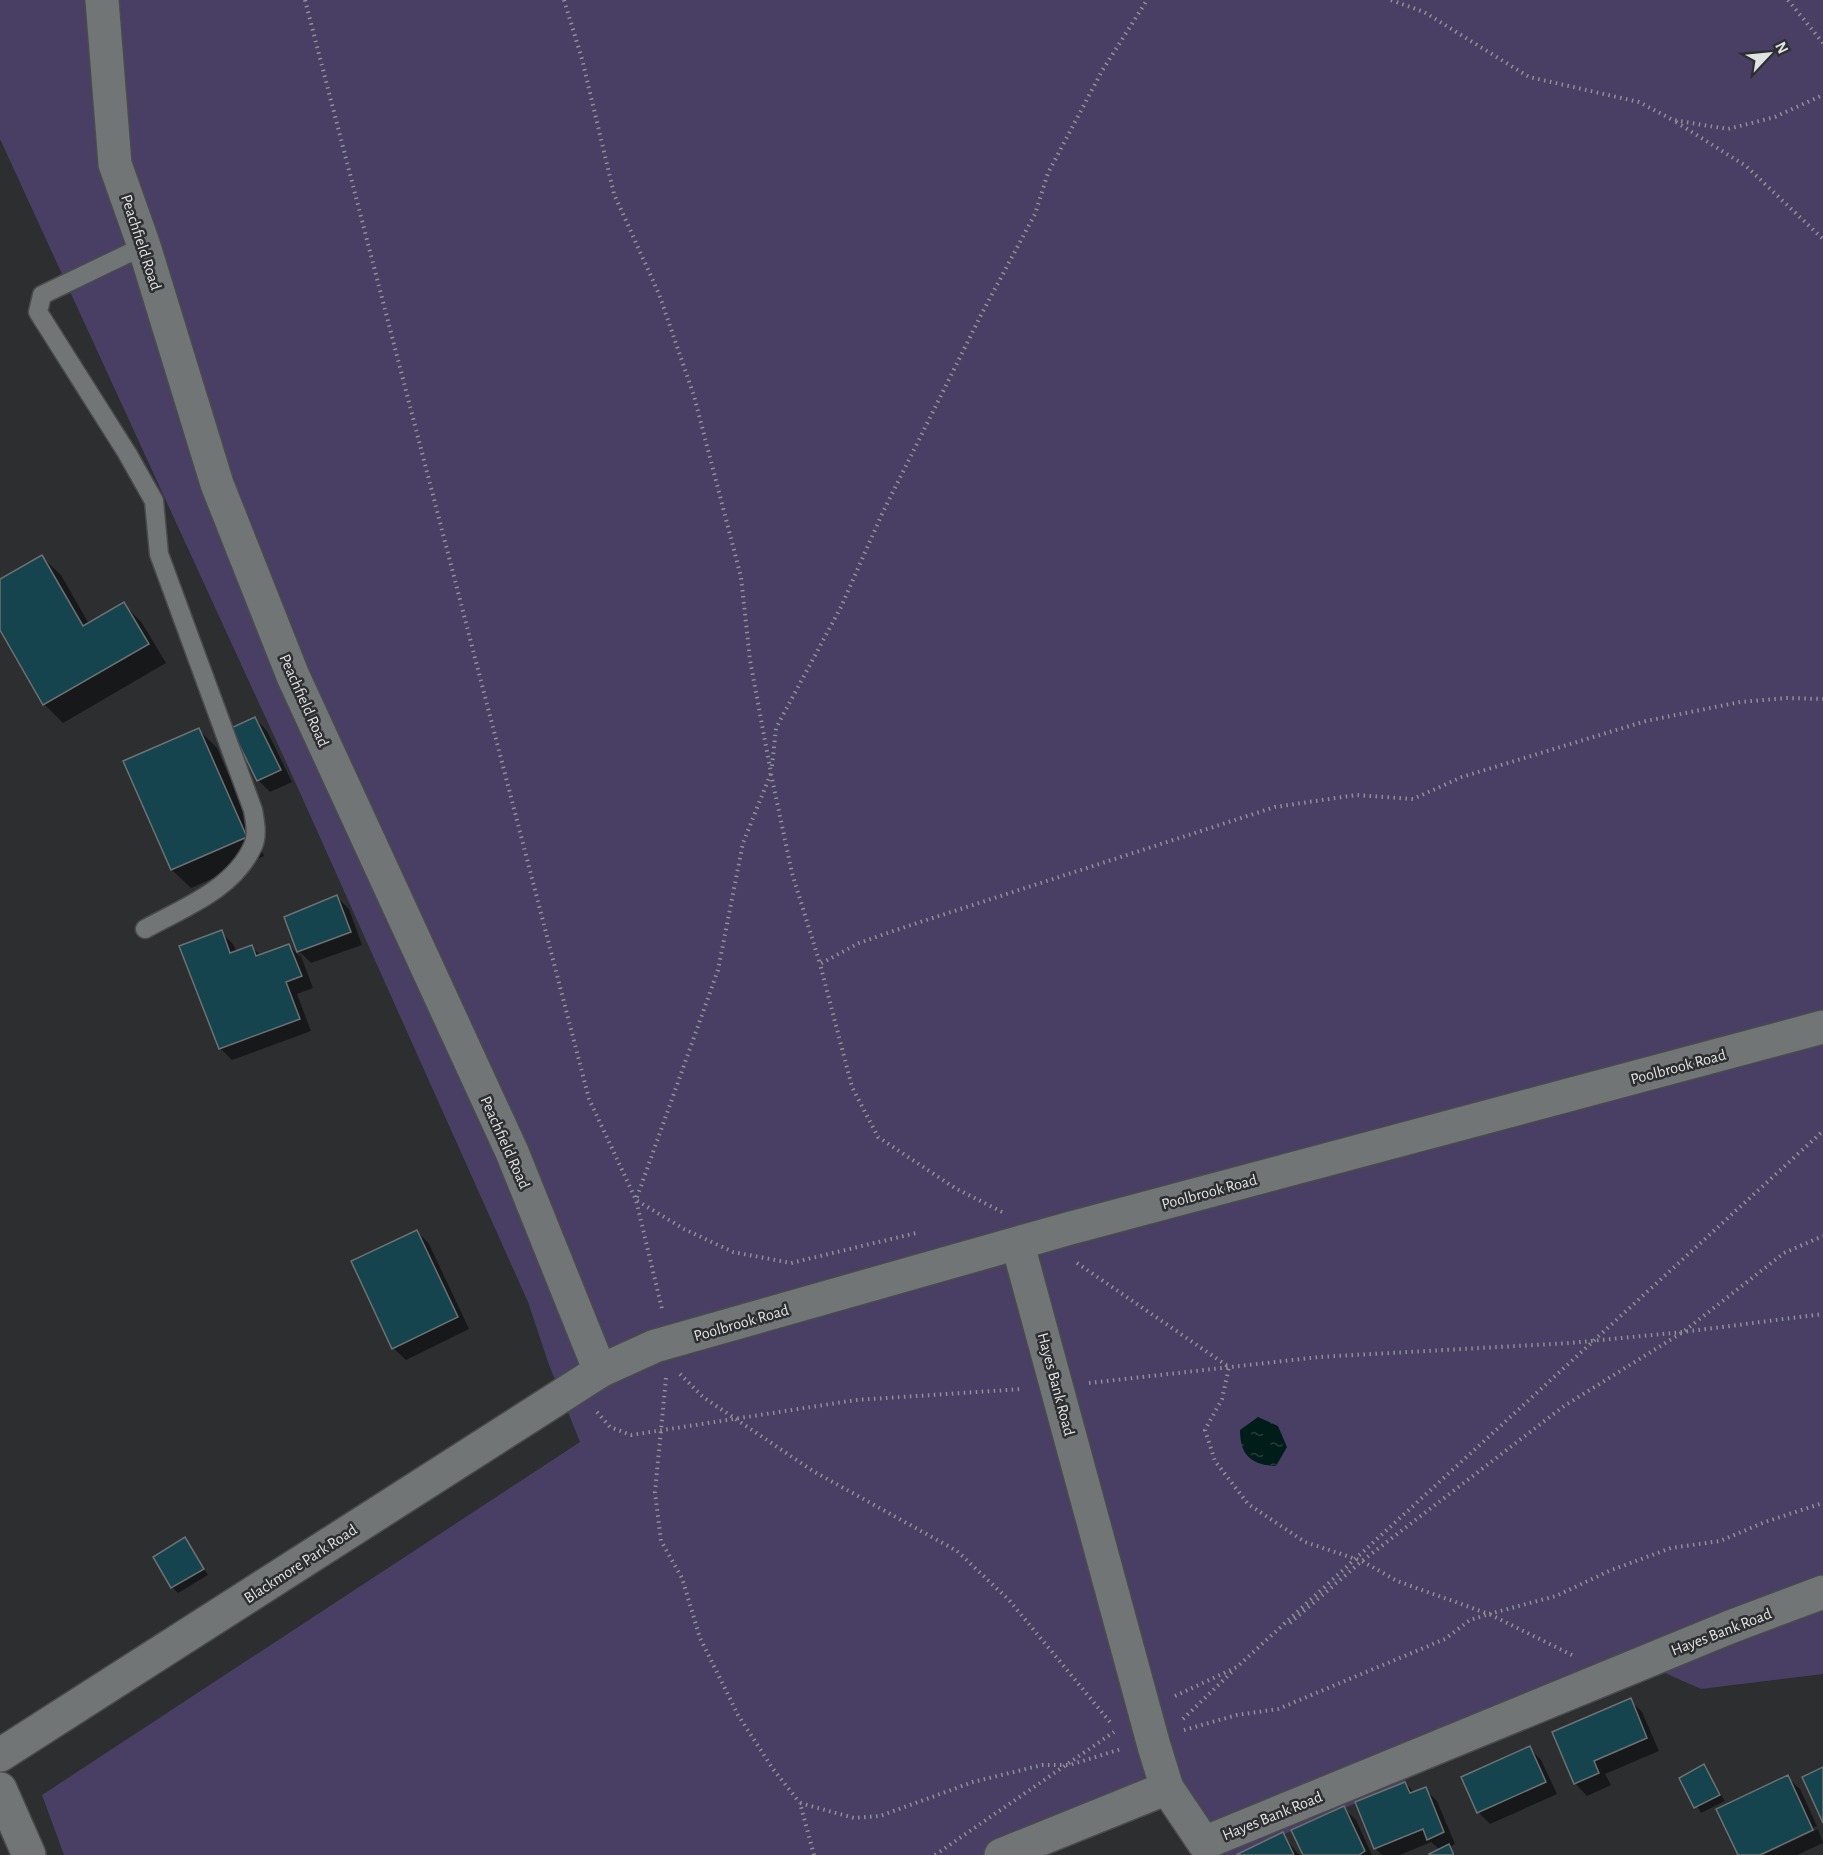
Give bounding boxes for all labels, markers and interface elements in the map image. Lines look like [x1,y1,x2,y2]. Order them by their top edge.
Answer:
north arrow [1739,24,1799,84]
text: N [1772,39,1791,56]
street label: Peachfield Road [118,192,164,292]
street label: Peachfield Road [277,652,332,749]
street label: Poolbrook Road [1629,1047,1728,1087]
street label: Peachfield Road [478,1094,533,1191]
street label: Poolbrook Road [1160,1172,1259,1212]
street label: Poolbrook Road [692,1302,791,1344]
street label: Hayes Bank Road [1034,1331,1078,1438]
street label: Blackmore Park Road [241,1521,360,1606]
street label: Hayes Bank Road [1669,1605,1774,1659]
street label: Hayes Bank Road [1220,1789,1325,1844]

